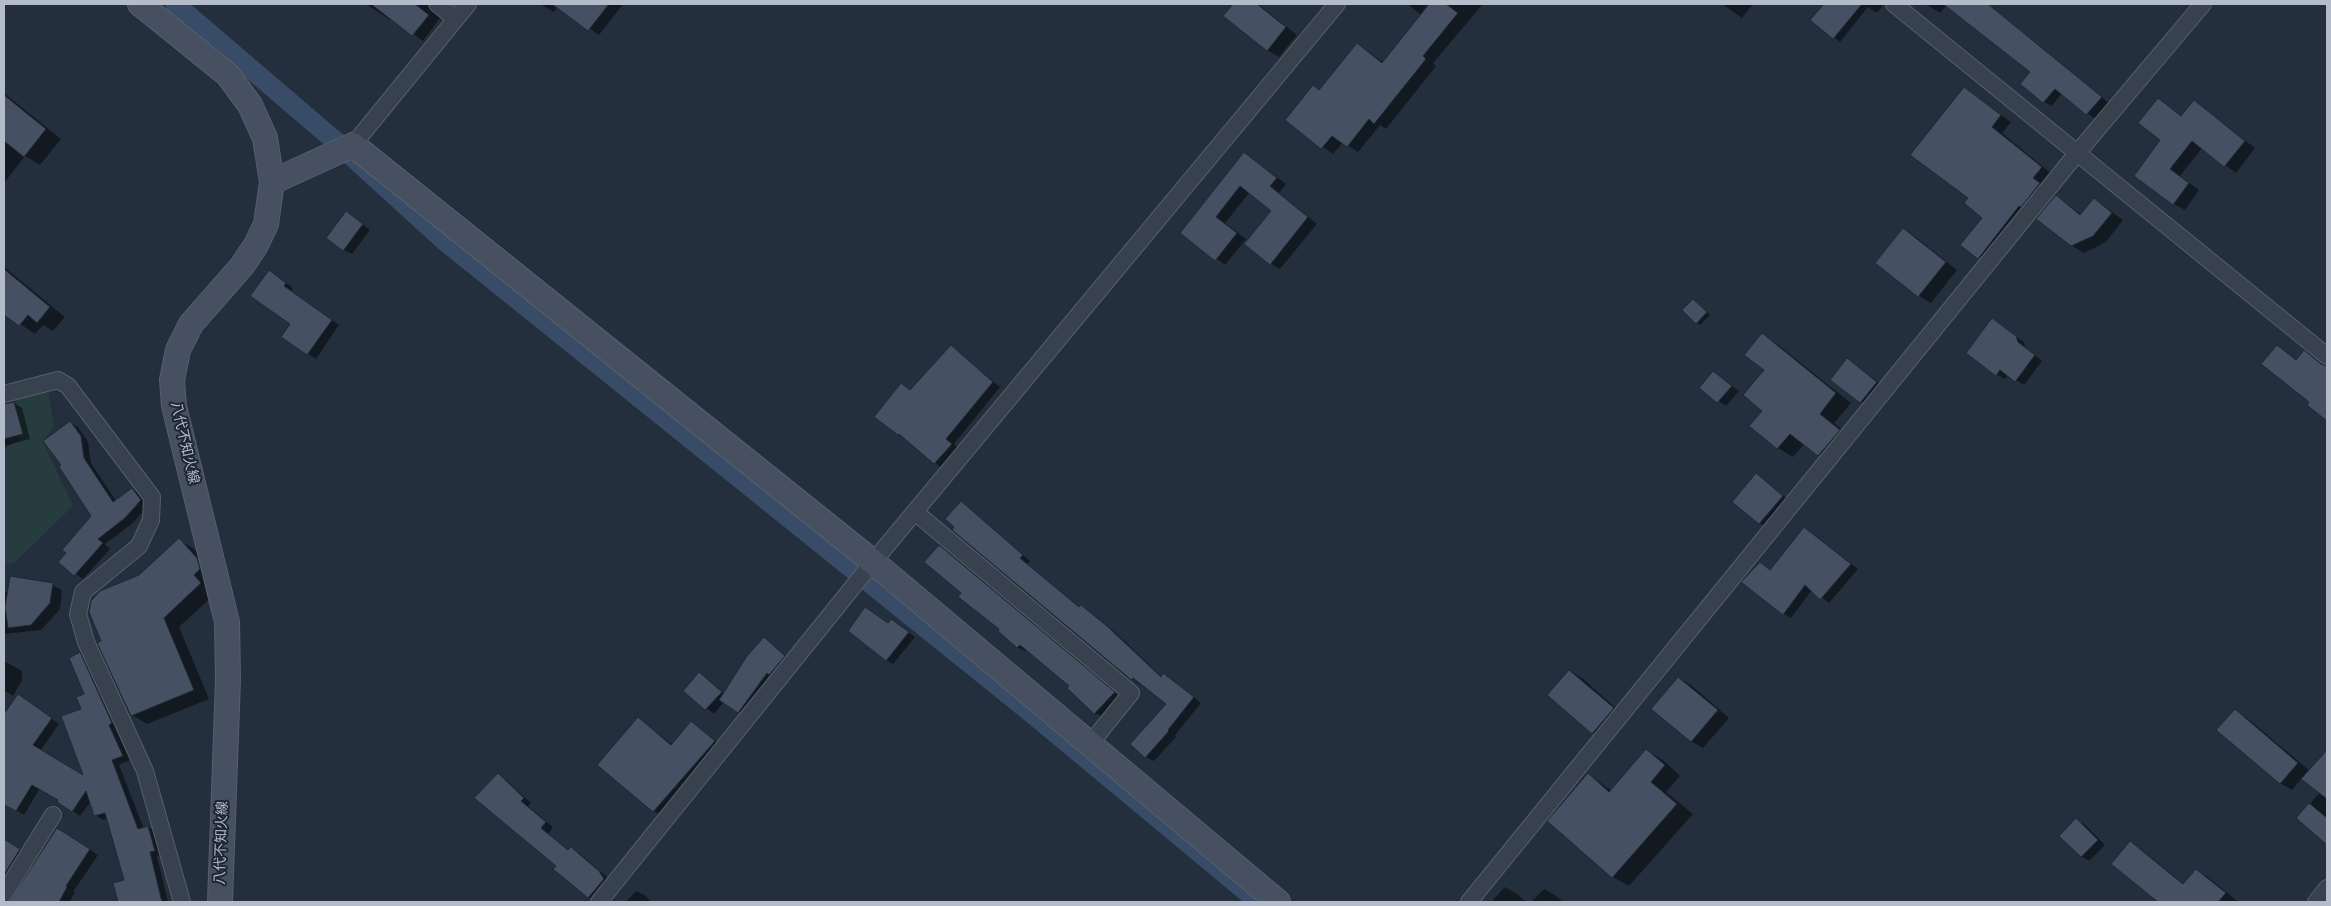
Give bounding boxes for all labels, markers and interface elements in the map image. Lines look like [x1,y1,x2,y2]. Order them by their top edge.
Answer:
street label: 八代不知火線 [166,400,202,486]
street label: 八代不知火線 [212,801,232,885]

